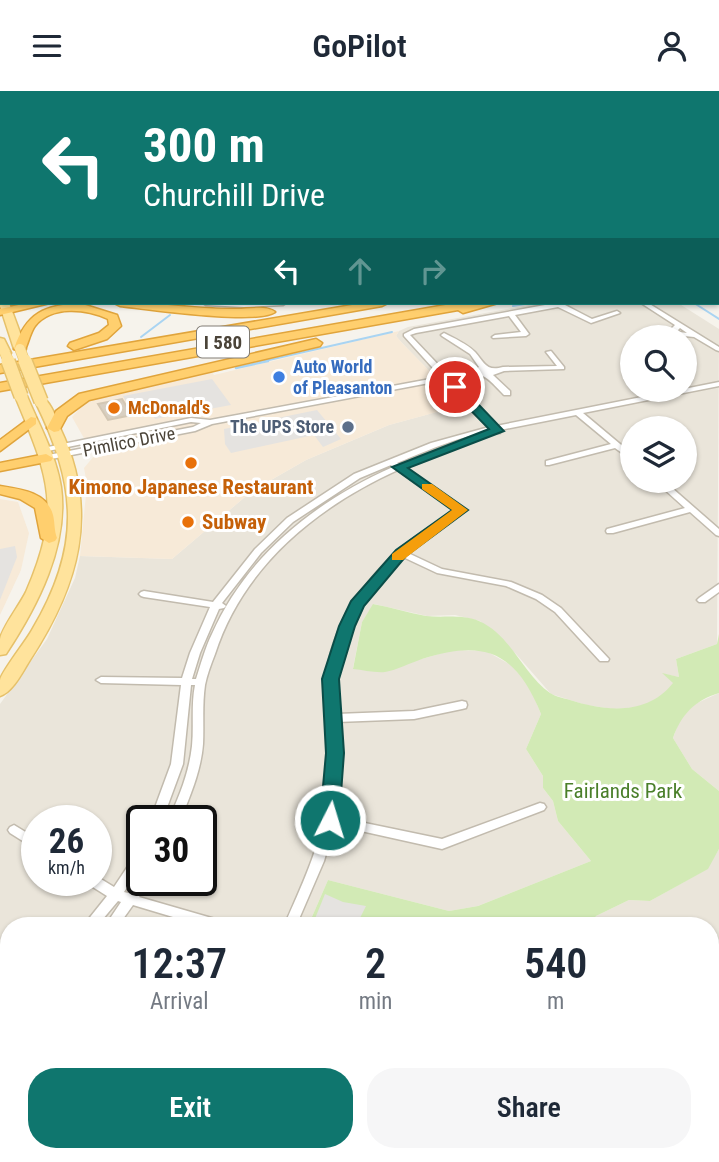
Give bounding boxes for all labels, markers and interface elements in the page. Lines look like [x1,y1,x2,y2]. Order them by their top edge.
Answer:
icon: menu [28,27,66,65]
text: GoPilot [312,27,407,65]
icon: person [653,27,691,65]
text: 300 m [143,117,265,174]
icon: left [28,119,119,210]
text: Churchill Drive [143,176,325,214]
icon: left [268,252,306,290]
icon: ahead [341,252,379,290]
icon: right [414,252,452,290]
map controls [620,325,697,493]
button: search [620,325,697,402]
road number: I 580 [197,326,249,357]
place label: Auto World of Pleasanton [293,356,392,398]
pin [425,357,485,417]
icon: arrive [436,368,474,406]
marker: Auto World of Pleasanton [271,369,287,385]
place label: McDonald's [128,397,210,418]
marker: McDonald's [106,400,122,416]
place label: The UPS Store [230,416,334,437]
button: layers [620,416,697,493]
marker: The UPS Store [340,419,356,435]
street label: Pimlico Drive [81,422,177,461]
marker: Kimono Japanese Restaurant [183,455,199,471]
place label: Kimono Japanese Restaurant [68,475,314,499]
place label: Subway [202,510,267,534]
marker: Subway [180,514,196,530]
park label: Fairlands Park [564,779,683,803]
position arrow [293,783,367,857]
speed limit sign: 30 [126,805,217,896]
text: 26 [49,821,84,862]
text: km/h [48,857,85,878]
text: 12:37 [132,939,227,988]
text: 2 [365,939,386,988]
text: 540 [524,939,587,988]
text: Arrival [150,988,209,1015]
text: min [359,988,392,1015]
text: m [547,988,564,1015]
button: Exit [28,1068,353,1148]
button: Share [367,1068,691,1148]

